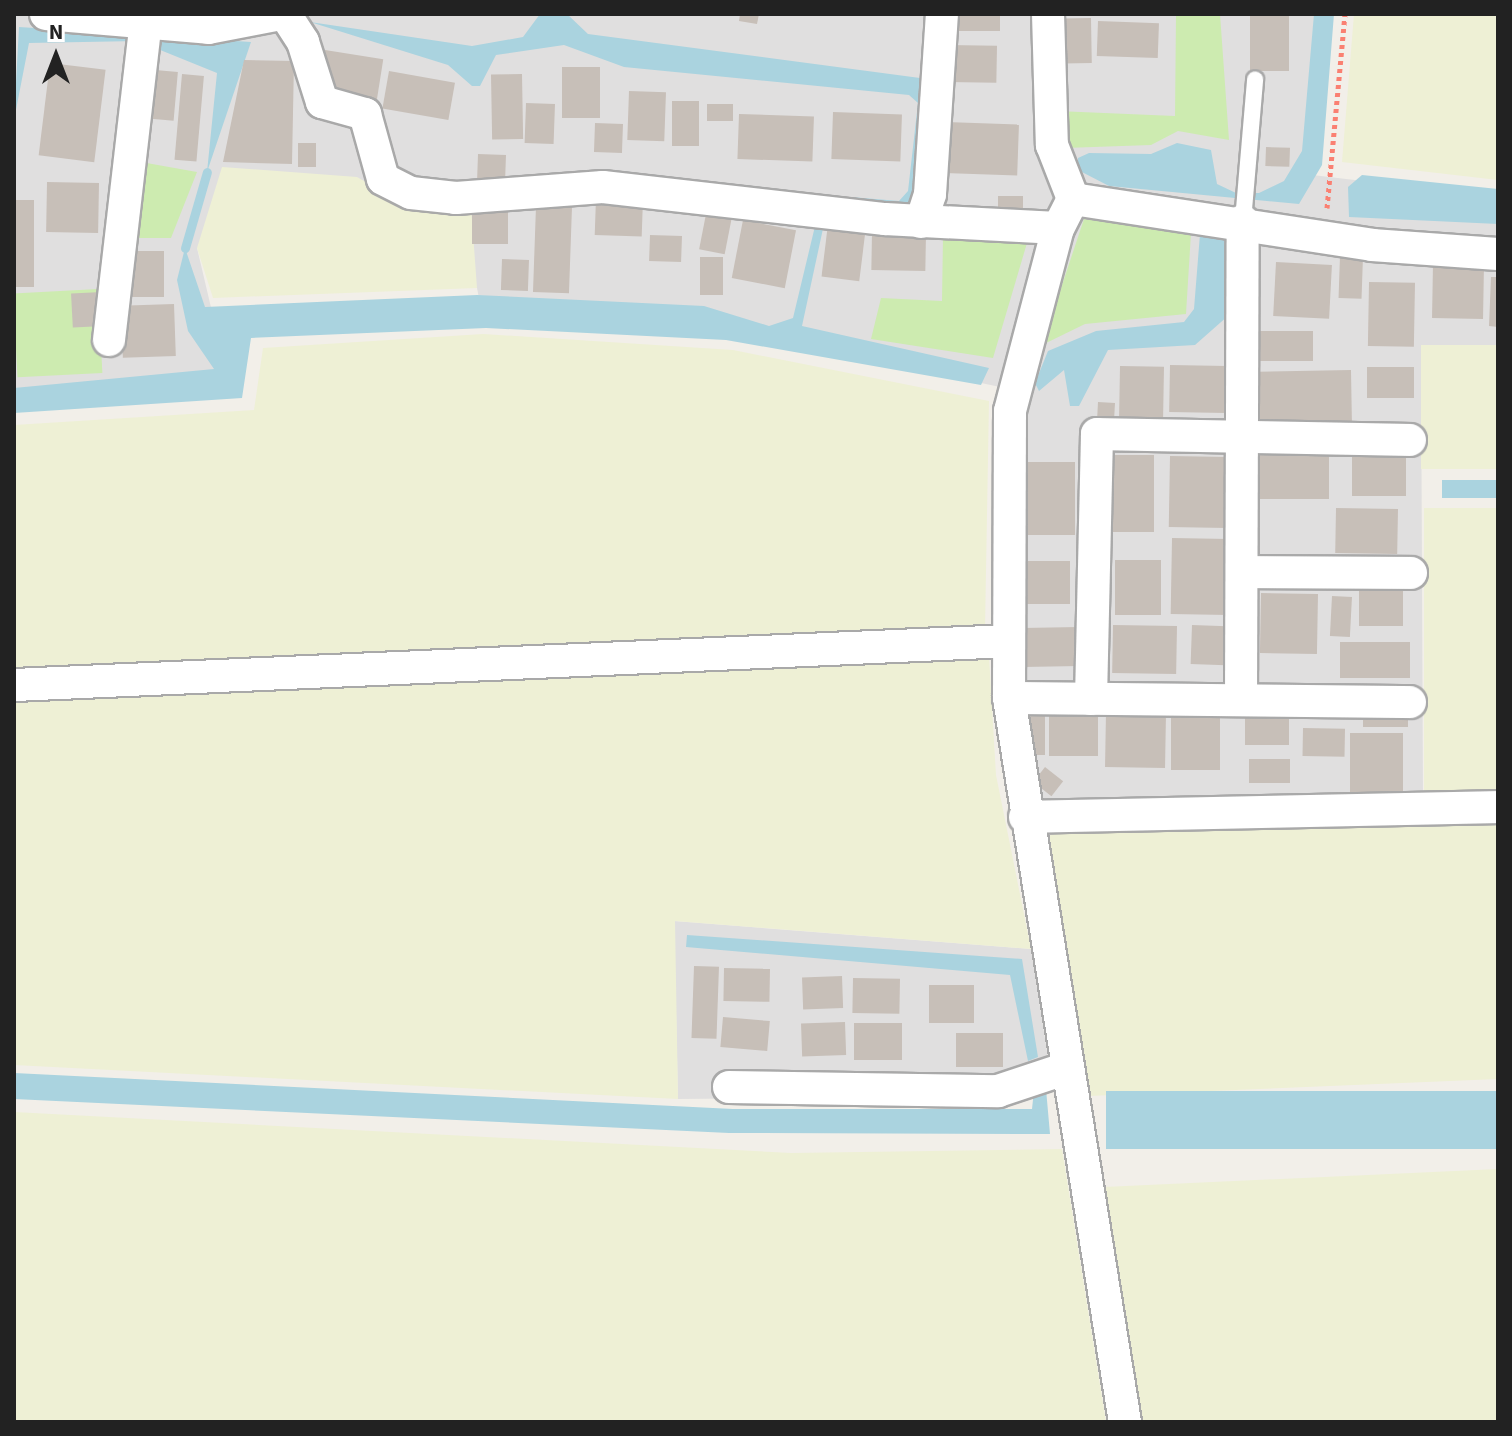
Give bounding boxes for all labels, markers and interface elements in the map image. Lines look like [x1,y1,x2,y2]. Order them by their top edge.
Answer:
north arrow [16,16,96,96]
text: N [49,16,63,48]

